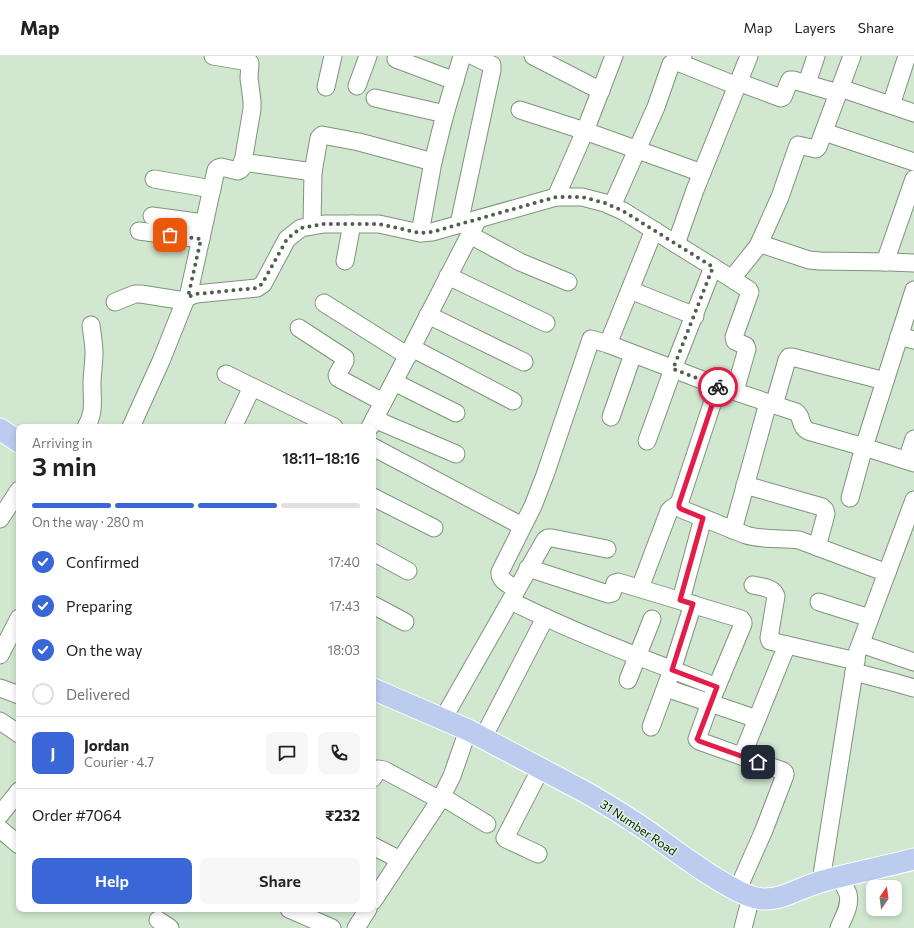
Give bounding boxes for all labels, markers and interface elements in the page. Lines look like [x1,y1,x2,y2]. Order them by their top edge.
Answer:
text: Map [20,16,59,39]
text: Map [744,19,772,36]
text: Layers [794,19,836,36]
text: Share [858,19,894,36]
pin [153,218,187,252]
icon: bag [159,224,181,246]
courier [698,367,738,407]
icon: bike [707,376,729,398]
text: Arriving in [32,435,92,451]
text: 18:11–18:16 [282,449,360,467]
text: 3 min [32,450,97,481]
text: On the way · 280 m [32,514,144,530]
icon: check [32,551,54,573]
text: Confirmed [66,553,139,571]
text: 17:40 [328,554,360,570]
icon: check [32,595,54,617]
text: Preparing [66,597,132,615]
text: 17:43 [329,598,360,614]
icon: check [32,639,54,661]
text: On the way [66,641,143,659]
text: 18:03 [328,642,360,658]
text: Delivered [66,685,130,703]
button: chat [266,732,308,774]
button: phone [318,732,360,774]
text: Jordan [84,736,129,754]
text: J [51,744,55,762]
pin [741,745,775,779]
icon: home [747,751,769,773]
text: Courier · 4.7 [84,754,154,770]
street label: 31 Number Road [598,796,680,858]
text: Order #7064 [32,806,121,824]
text: ₹232 [325,806,360,824]
button: Help [32,858,192,904]
button: Share [200,858,360,904]
north arrow [866,880,902,916]
map controls [866,880,902,916]

